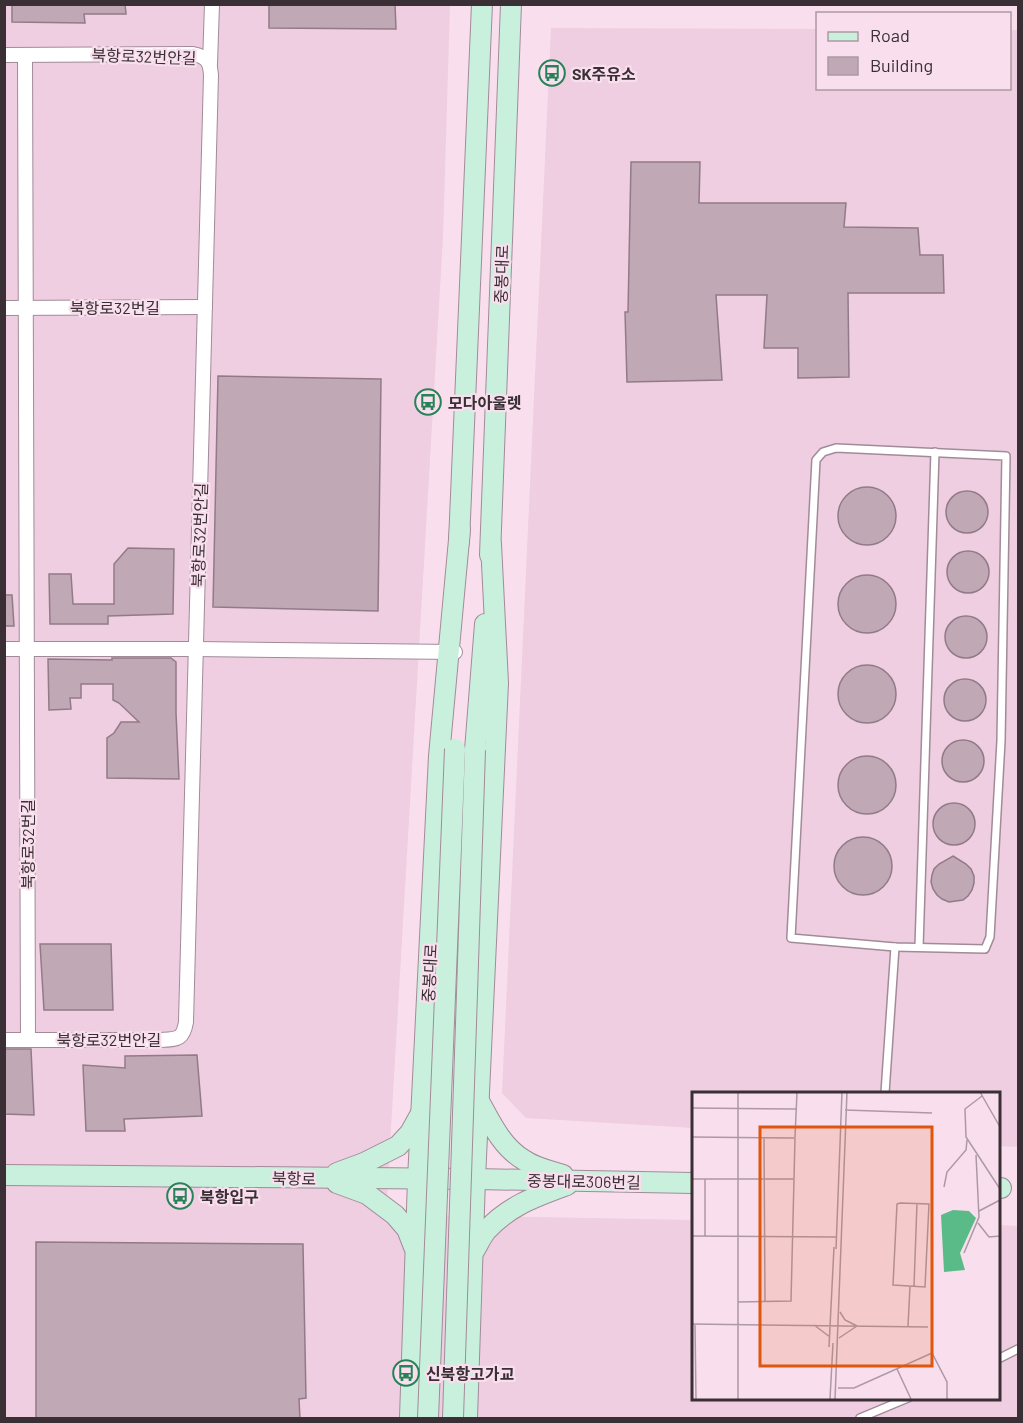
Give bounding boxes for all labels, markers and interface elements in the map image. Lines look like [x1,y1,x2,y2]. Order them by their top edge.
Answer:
legend [816,12,1011,90]
text: Road [870,24,910,46]
street label: 북항로32번안길 [91,45,197,67]
text: Building [870,54,933,76]
bus stop icon: SK주유소 [537,58,567,88]
place label: SK주유소 [572,64,636,83]
street label: 중봉대로 [490,244,512,304]
street label: 북항로32번길 [70,298,160,317]
bus stop icon: 모다아울렛 [413,387,443,417]
place label: 모다아울렛 [448,393,522,412]
street label: 북항로32번안길 [188,482,210,588]
street label: 북항로32번길 [18,799,37,889]
street label: 중봉대로 [418,943,440,1003]
street label: 북항로32번안길 [56,1030,162,1049]
inset map [692,1092,999,1399]
street label: 북항로 [272,1168,317,1188]
street label: 중봉대로306번길 [527,1171,641,1191]
bus stop icon: 북항입구 [165,1181,195,1211]
place label: 북항입구 [200,1187,259,1206]
bus stop icon: 신북항고가교 [391,1358,421,1388]
place label: 신북항고가교 [426,1364,515,1383]

